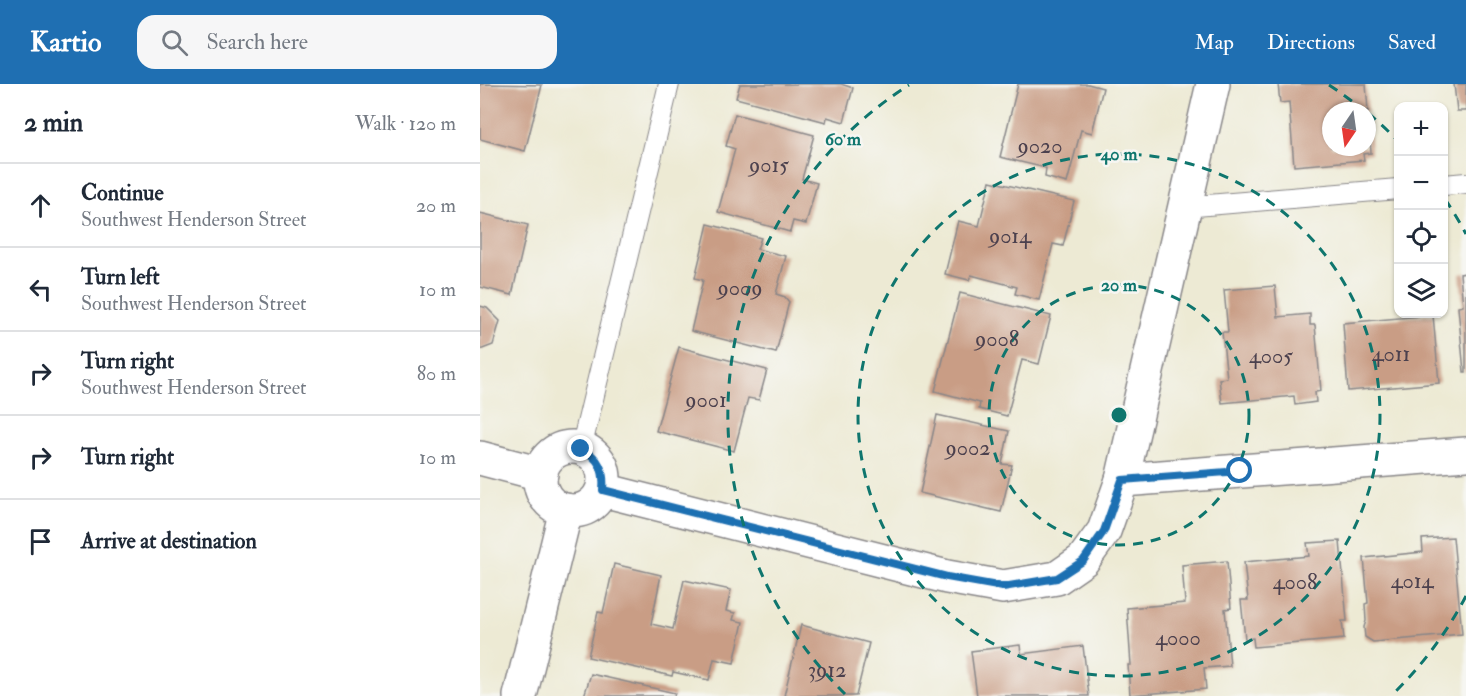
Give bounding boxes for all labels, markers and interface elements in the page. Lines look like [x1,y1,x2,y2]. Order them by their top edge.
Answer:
search box [137,15,557,69]
text: Kartio [30,25,101,60]
icon: search [158,26,191,59]
text: Search here [206,28,308,56]
text: Map [1194,29,1234,56]
text: Directions [1267,29,1355,56]
text: Saved [1388,29,1436,56]
north arrow [1322,102,1376,156]
map controls [1394,102,1448,318]
button: + [1394,102,1448,156]
text: 2 min [24,107,83,139]
text: Walk · 120 m [355,111,456,136]
text: 60 m [825,128,862,151]
house number: 9020 [1016,132,1062,160]
text: 40 m [1100,143,1138,166]
house number: 9015 [747,151,789,179]
button: − [1394,156,1448,210]
text: Continue [81,179,164,207]
icon: ahead [24,189,57,222]
text: 20 m [416,193,456,218]
text: Southwest Henderson Street [81,207,307,232]
button: locate [1394,210,1448,264]
house number: 9014 [987,222,1032,250]
text: Turn left [81,263,160,291]
button: layers [1394,264,1448,318]
icon: left [24,273,57,306]
house number: 9009 [715,274,763,302]
text: 20 m [1101,274,1138,297]
text: 10 m [419,277,456,302]
text: Southwest Henderson Street [81,291,307,316]
house number: 9008 [973,325,1019,353]
house number: 4011 [1372,340,1410,368]
house number: 4005 [1249,342,1293,370]
text: Turn right [81,347,174,375]
icon: right [24,357,57,390]
text: 80 m [417,361,456,386]
text: Southwest Henderson Street [81,375,307,400]
house number: 9001 [683,386,727,414]
centre of rings [1109,405,1129,425]
house number: 9002 [944,434,990,462]
route end [567,435,593,461]
icon: right [24,441,57,474]
text: Turn right [81,443,174,471]
text: 10 m [419,445,456,470]
route start [1226,457,1252,483]
icon: arrive [24,525,57,558]
text: Arrive at destination [81,527,257,555]
house number: 4014 [1391,567,1434,595]
house number: 4008 [1273,568,1317,596]
house number: 4000 [1155,624,1201,652]
house number: 3912 [808,656,846,684]

